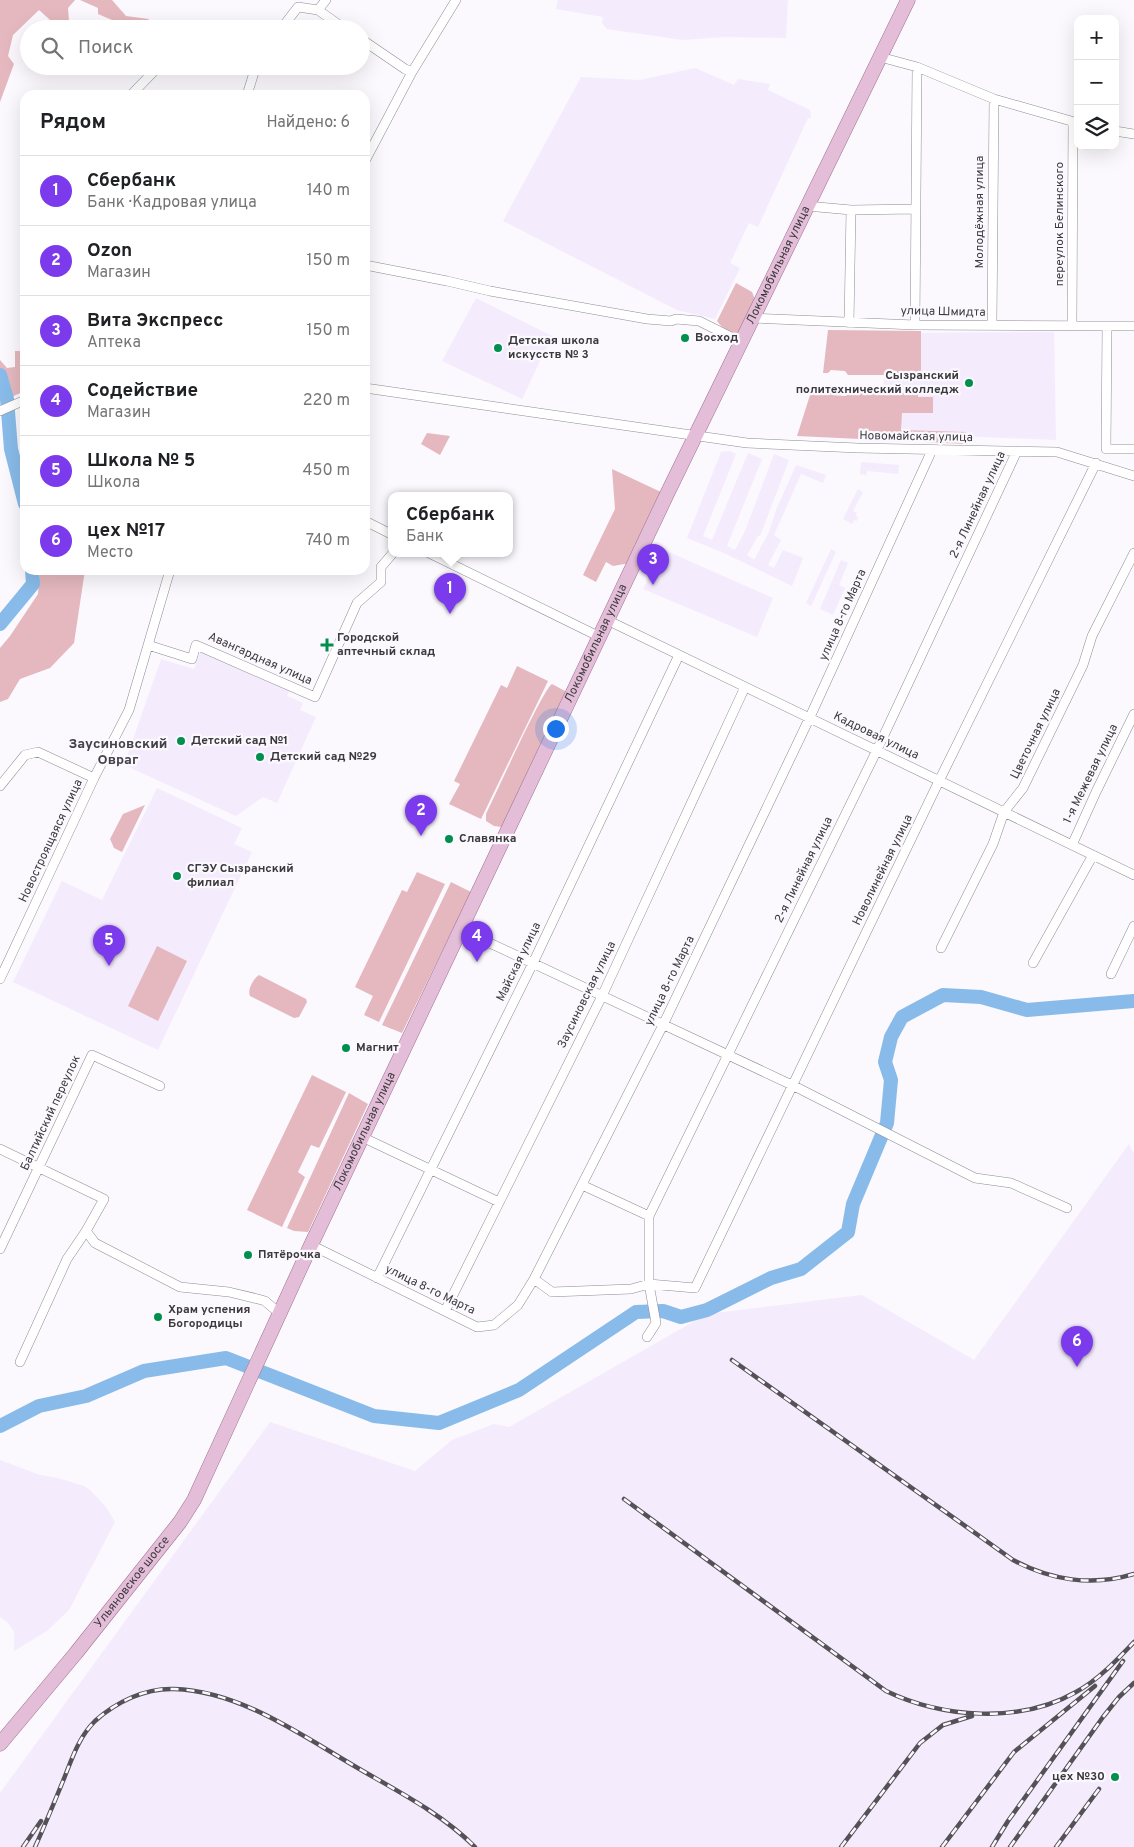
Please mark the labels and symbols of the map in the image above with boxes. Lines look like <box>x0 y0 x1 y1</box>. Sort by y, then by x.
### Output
street label: Молодёжная улица <box>972 156 988 268</box>
street label: переулок Белинского <box>1052 161 1068 286</box>
street label: Локомобильная улица <box>743 203 814 327</box>
street label: улица Шмидта <box>900 303 986 321</box>
place label: Восход <box>695 330 738 346</box>
marker: Восход <box>679 332 691 344</box>
place label: Детская школа искусств № 3 <box>508 333 599 363</box>
marker: Детская школа искусств № 3 <box>492 342 504 354</box>
place label: Сызранский политехнический колледж <box>796 368 959 398</box>
marker: Сызранский политехнический колледж <box>963 377 975 389</box>
street label: Новомайская улица <box>859 428 973 446</box>
street label: 2-я Линейная улица <box>946 449 1010 561</box>
pin: 3 <box>637 544 669 585</box>
street label: улица 8-го Марта <box>816 567 870 663</box>
pin: 1 <box>434 573 466 614</box>
street label: Локомобильная улица <box>561 582 631 706</box>
street label: Авангардная улица <box>205 629 315 689</box>
place label: Городской аптечный склад <box>337 630 435 660</box>
marker: Городской аптечный склад <box>321 639 333 651</box>
street label: Цветочная улица <box>1007 686 1065 782</box>
street label: Кадровая улица <box>831 708 921 764</box>
your location <box>543 716 569 742</box>
street label: 1-я Межевая улица <box>1060 721 1122 827</box>
place label: Детский сад №1 <box>191 733 288 749</box>
marker: Детский сад №1 <box>175 735 187 747</box>
district label: Заусиновский Овраг <box>69 736 167 769</box>
place label: Детский сад №29 <box>270 749 377 765</box>
marker: Детский сад №29 <box>254 751 266 763</box>
street label: Новостроящаяся улица <box>15 777 87 905</box>
pin: 2 <box>405 795 437 836</box>
street label: Новолинейная улица <box>849 812 917 928</box>
street label: 2-я Линейная улица <box>771 814 837 926</box>
place label: Славянка <box>459 831 516 847</box>
marker: Славянка <box>443 833 455 845</box>
place label: СГЭУ Сызранский филиал <box>187 861 294 891</box>
marker: СГЭУ Сызранский филиал <box>171 870 183 882</box>
street label: Майская улица <box>493 920 545 1004</box>
pin: 4 <box>461 921 493 962</box>
pin: 5 <box>93 925 125 966</box>
street label: улица 8-го Марта <box>641 933 699 1029</box>
street label: Заусиновская улица <box>554 939 620 1051</box>
place label: Магнит <box>356 1040 399 1056</box>
marker: Магнит <box>340 1042 352 1054</box>
street label: Балтийский переулок <box>17 1053 85 1173</box>
street label: Локомобильная улица <box>330 1069 400 1194</box>
place label: Пятёрочка <box>258 1247 321 1263</box>
marker: Пятёрочка <box>242 1249 254 1261</box>
street label: улица 8-го Марта <box>382 1261 478 1319</box>
place label: Храм успения Богородицы <box>168 1302 250 1332</box>
marker: Храм успения Богородицы <box>152 1311 164 1323</box>
pin: 6 <box>1061 1326 1093 1367</box>
street label: Ульяновское шоссе <box>91 1533 174 1631</box>
place label: цех №30 <box>1052 1769 1105 1785</box>
marker: цех №30 <box>1109 1771 1121 1783</box>

